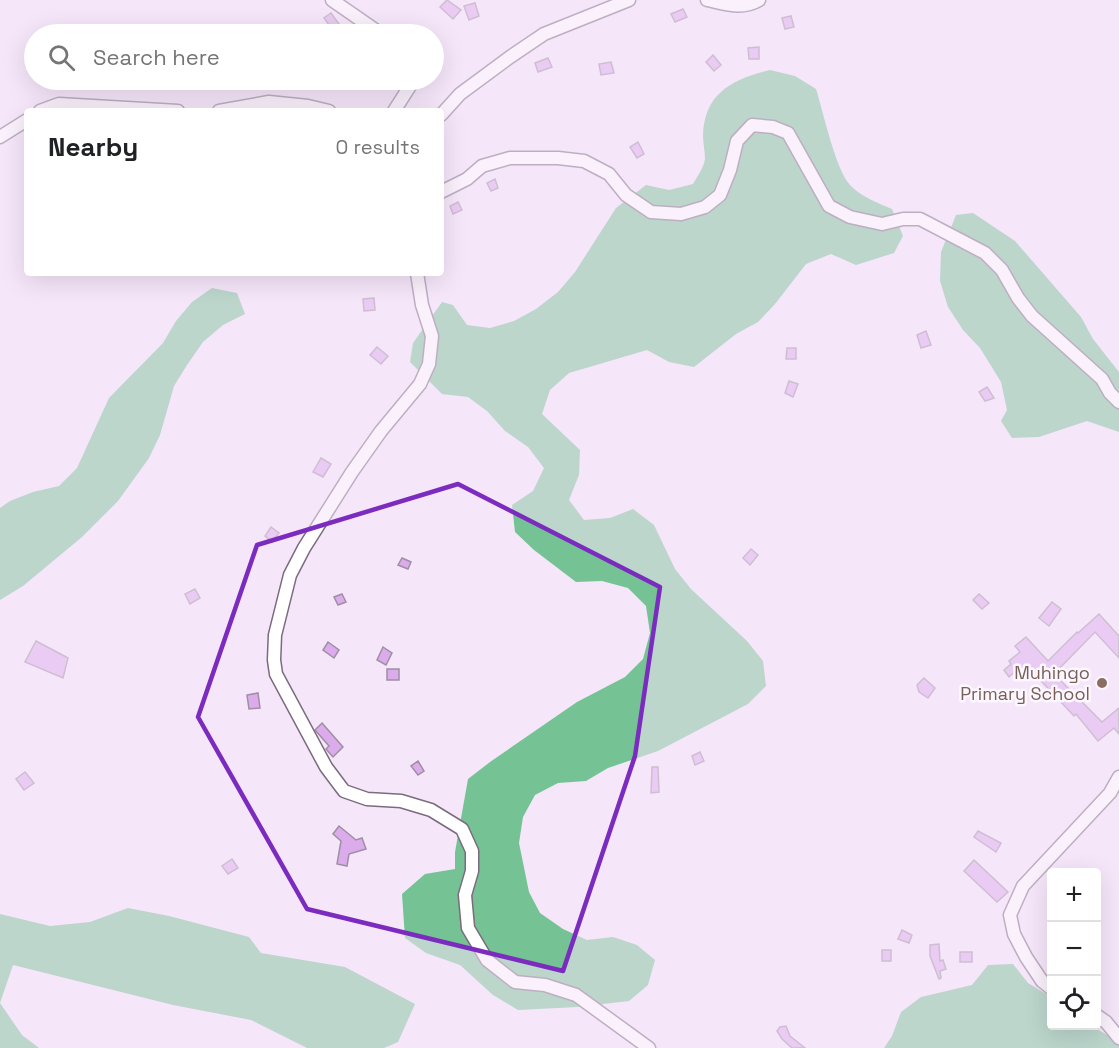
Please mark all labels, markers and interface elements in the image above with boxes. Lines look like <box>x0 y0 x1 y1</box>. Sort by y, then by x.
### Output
search box <box>24 24 444 90</box>
icon: search <box>45 41 78 74</box>
text: Search here <box>93 43 220 71</box>
text: Nearby <box>48 130 138 164</box>
text: 0 results <box>336 134 420 160</box>
place label: Muhingo Primary School <box>960 661 1090 705</box>
marker: Muhingo Primary School <box>1095 676 1109 690</box>
map controls <box>1047 868 1101 1030</box>
button: + <box>1047 868 1101 922</box>
button: − <box>1047 922 1101 976</box>
button: locate <box>1047 976 1101 1030</box>

